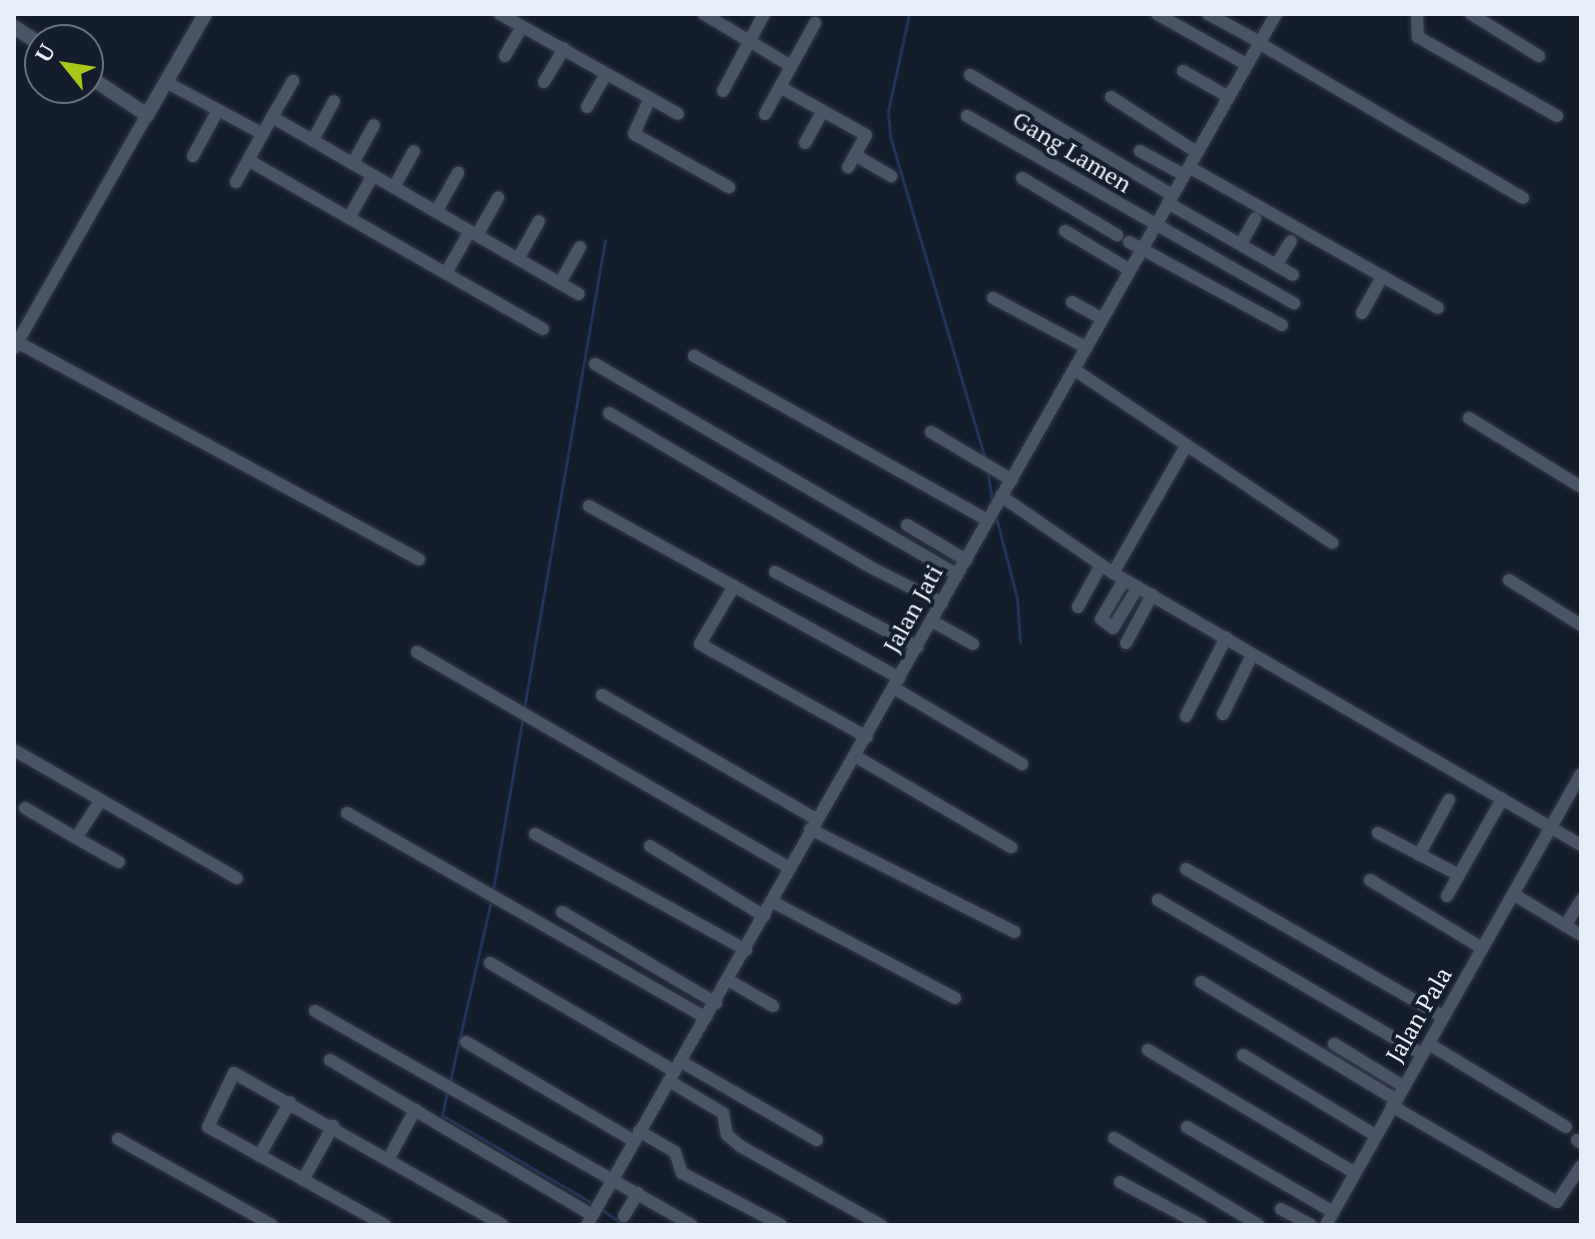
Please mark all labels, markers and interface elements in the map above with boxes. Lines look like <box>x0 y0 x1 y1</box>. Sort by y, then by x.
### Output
north arrow <box>24 24 104 104</box>
text: U <box>28 39 61 67</box>
street label: Gang Lamen <box>1007 105 1137 199</box>
street label: Jalan Jati <box>877 560 949 658</box>
street label: Jalan Pala <box>1380 962 1458 1068</box>

